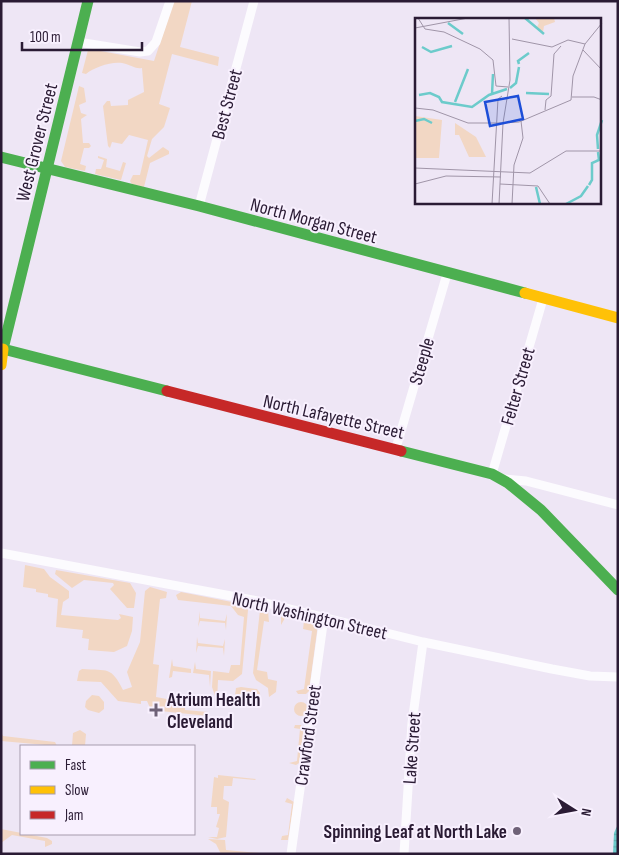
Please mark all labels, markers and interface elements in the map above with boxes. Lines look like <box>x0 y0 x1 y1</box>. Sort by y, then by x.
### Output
inset map <box>415 18 602 204</box>
scale bar <box>22 20 142 52</box>
text: 100 m <box>30 28 61 47</box>
street label: Best Street <box>207 67 248 142</box>
street label: West Grover Street <box>12 81 63 204</box>
street label: North Morgan Street <box>248 193 380 249</box>
street label: Steeple <box>405 335 440 388</box>
street label: Felter Street <box>496 345 541 428</box>
street label: North Lafayette Street <box>261 390 407 445</box>
street label: North Washington Street <box>230 587 390 646</box>
street label: Crawford Street <box>290 683 327 787</box>
place label: Atrium Health Cleveland <box>166 689 260 734</box>
marker: Atrium Health Cleveland <box>149 703 163 717</box>
street label: Lake Street <box>399 711 426 785</box>
legend <box>20 745 195 835</box>
text: Fast <box>65 756 87 775</box>
text: Slow <box>65 781 89 800</box>
north arrow <box>549 785 599 835</box>
text: Jam <box>64 806 83 825</box>
text: N <box>577 807 595 818</box>
place label: Spinning Leaf at North Lake <box>324 821 507 844</box>
marker: Spinning Leaf at North Lake <box>511 825 523 837</box>

